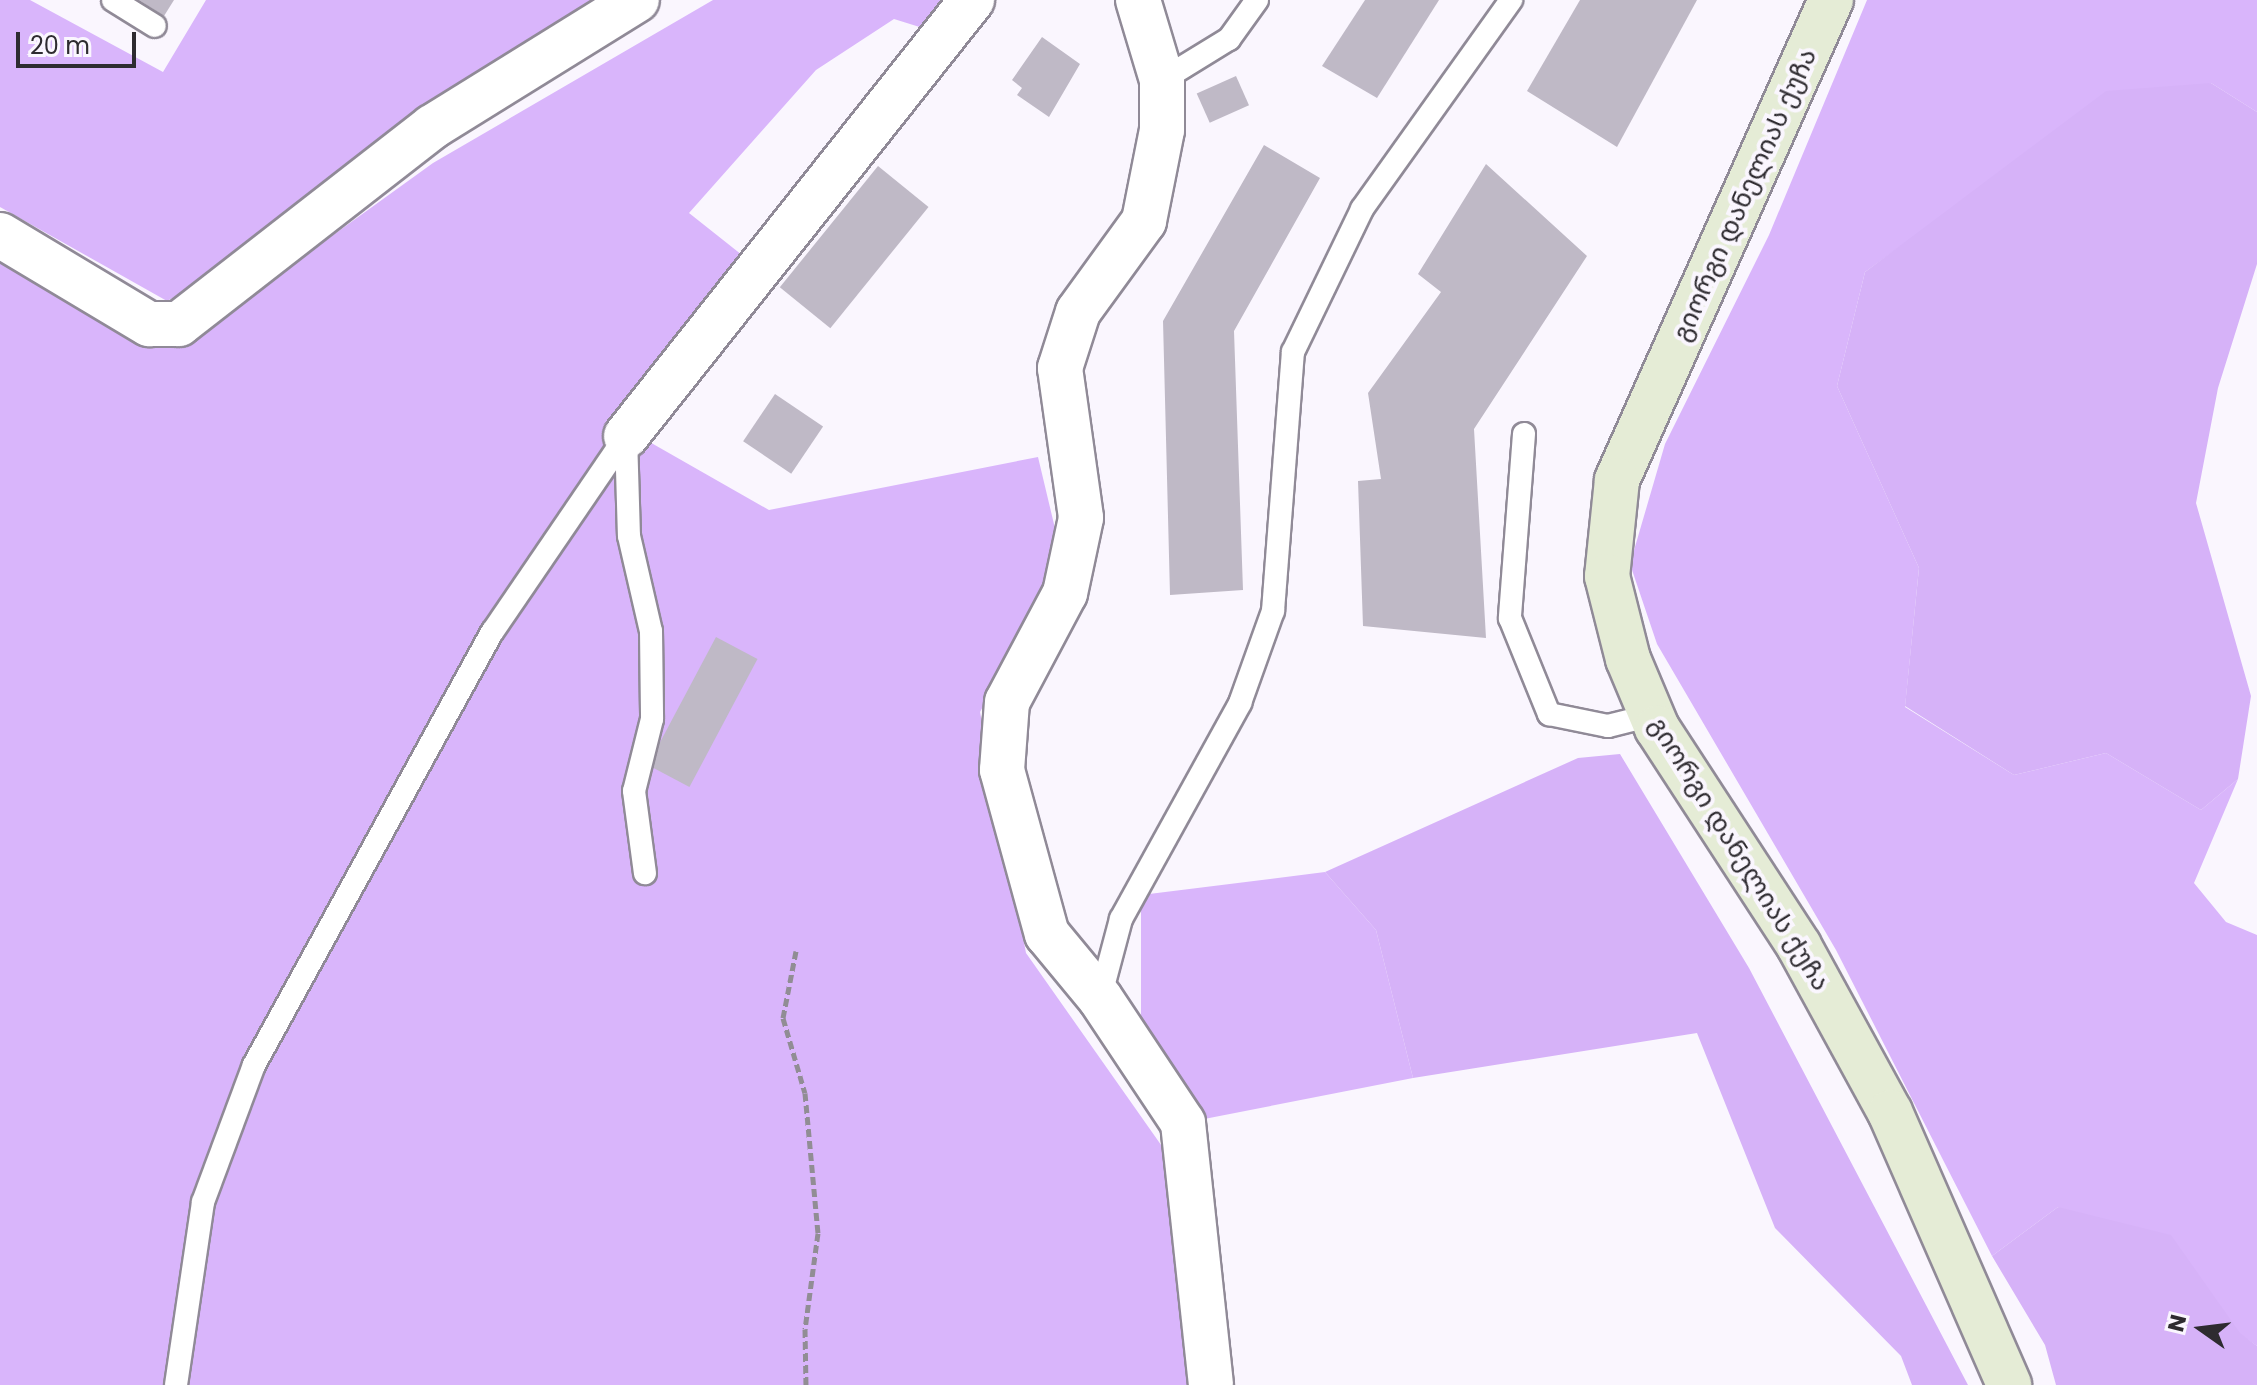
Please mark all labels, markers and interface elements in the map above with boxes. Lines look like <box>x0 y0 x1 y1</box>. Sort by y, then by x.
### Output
scale bar <box>20 16 140 66</box>
text: 20 m <box>30 29 90 62</box>
street label: გიორგი დანელიას ქუჩა <box>1666 44 1824 346</box>
street label: გიორგი დანელიას ქუჩა <box>1642 711 1836 997</box>
north arrow <box>2161 1289 2241 1369</box>
text: N <box>2160 1311 2194 1335</box>

